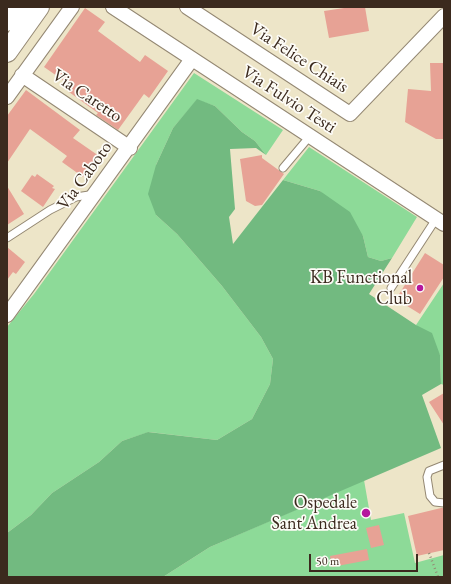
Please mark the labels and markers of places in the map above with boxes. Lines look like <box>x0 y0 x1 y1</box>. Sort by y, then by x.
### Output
place label: KB Functional Club <box>310 267 412 310</box>
marker: KB Functional Club <box>415 283 425 293</box>
place label: Ospedale Sant'Andrea <box>271 492 357 534</box>
marker: Ospedale Sant'Andrea <box>360 507 372 519</box>

